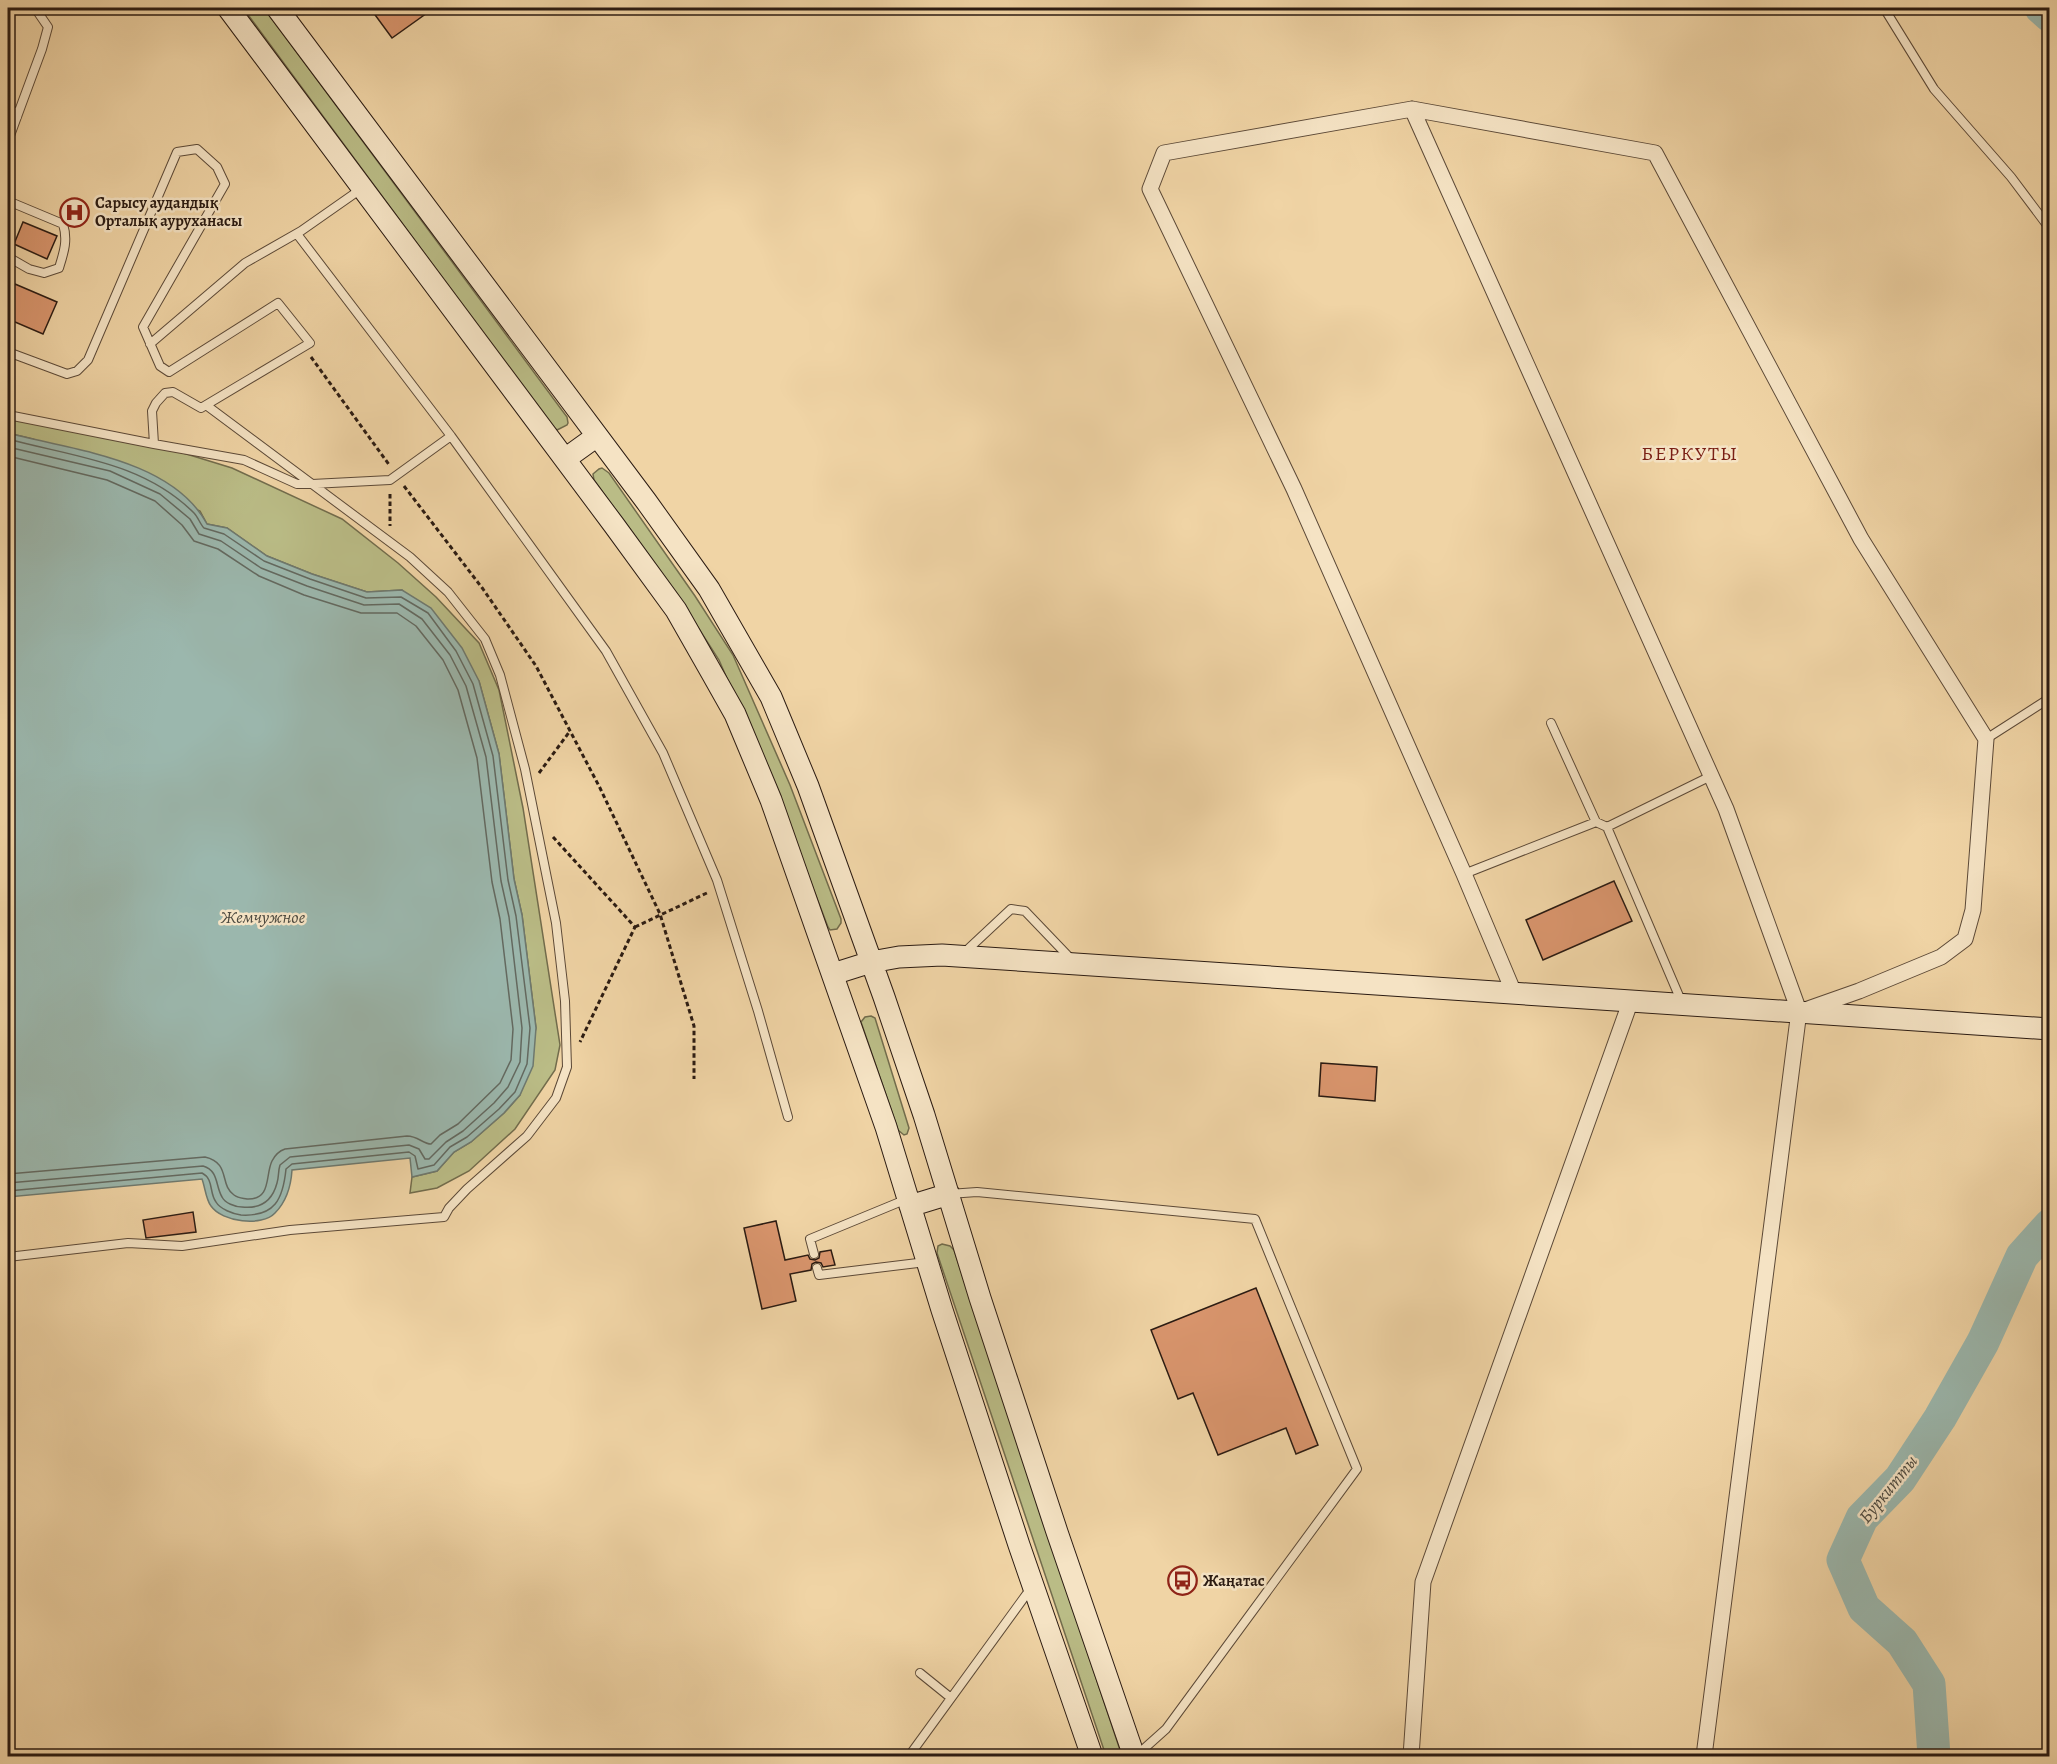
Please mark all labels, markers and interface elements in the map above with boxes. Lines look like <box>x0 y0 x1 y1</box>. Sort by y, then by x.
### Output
place label: Сарысу аудандық Орталық ауруханасы <box>95 192 242 232</box>
hospital icon: Сарысу аудандық Орталық ауруханасы <box>58 196 90 228</box>
district label: БЕРКУТЫ <box>1641 440 1739 467</box>
water label: Жемчужное <box>220 905 306 929</box>
water label: Буркитты <box>1853 1450 1923 1528</box>
bus stop icon: Жаңатас <box>1166 1565 1198 1597</box>
place label: Жаңатас <box>1203 1570 1265 1592</box>

